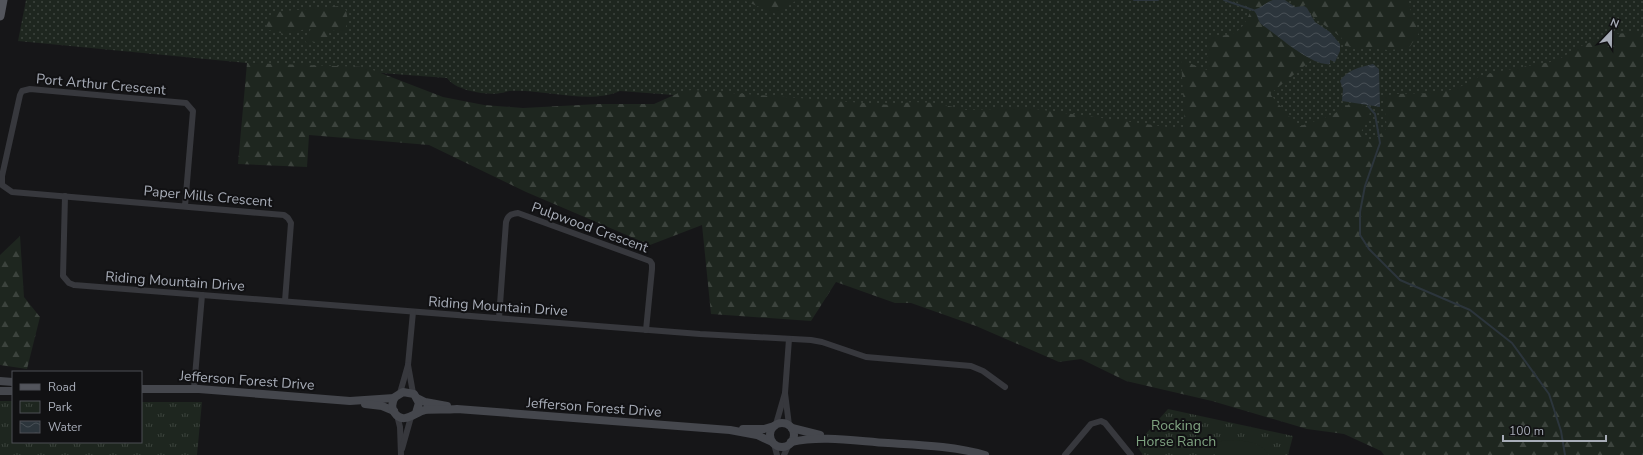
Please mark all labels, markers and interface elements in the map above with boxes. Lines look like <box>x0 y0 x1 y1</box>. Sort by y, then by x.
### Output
north arrow <box>1591 12 1631 52</box>
text: N <box>1608 15 1621 32</box>
street label: Port Arthur Crescent <box>35 69 167 100</box>
street label: Paper Mills Crescent <box>143 181 273 212</box>
street label: Pulpwood Crescent <box>529 198 651 257</box>
street label: Riding Mountain Drive <box>105 267 245 296</box>
street label: Riding Mountain Drive <box>428 292 568 321</box>
street label: Jefferson Forest Drive <box>178 366 315 395</box>
legend <box>12 371 142 443</box>
text: Road <box>48 379 76 395</box>
street label: Jefferson Forest Drive <box>525 393 662 422</box>
text: Park <box>48 399 73 415</box>
park label: Rocking Horse Ranch <box>1136 416 1216 451</box>
scale bar <box>1503 417 1606 443</box>
text: Water <box>48 419 82 435</box>
text: 100 m <box>1509 423 1544 439</box>

